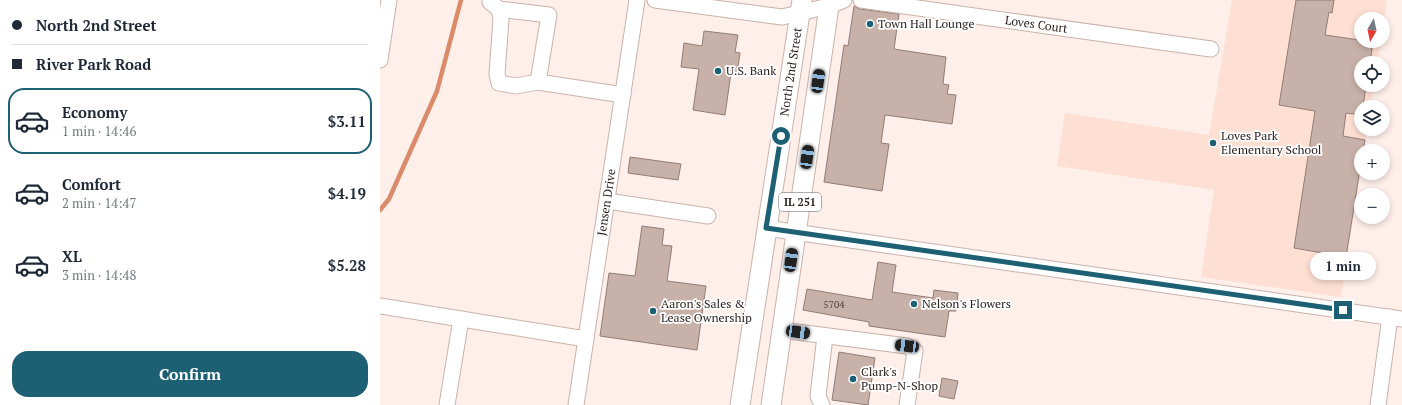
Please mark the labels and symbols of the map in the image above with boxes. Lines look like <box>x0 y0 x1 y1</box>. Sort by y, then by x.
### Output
street label: Loves Court <box>1004 12 1069 36</box>
north arrow <box>1354 12 1390 48</box>
place label: Town Hall Lounge <box>878 16 974 31</box>
marker: Town Hall Lounge <box>865 19 875 29</box>
street label: North 2nd Street <box>776 26 805 117</box>
place label: U.S. Bank <box>726 63 777 78</box>
marker: U.S. Bank <box>713 66 723 76</box>
car <box>810 68 826 94</box>
route start <box>772 127 790 145</box>
place label: Loves Park Elementary School <box>1221 128 1322 157</box>
marker: Loves Park Elementary School <box>1208 138 1218 148</box>
car <box>799 144 815 170</box>
street label: Jensen Drive <box>594 168 618 237</box>
road number: IL 251 <box>779 193 821 211</box>
car <box>783 247 799 273</box>
callout: 1 min <box>1310 252 1376 280</box>
place label: Aaron's Sales & Lease Ownership <box>661 296 752 325</box>
place label: Nelson's Flowers <box>922 296 1011 311</box>
house number: 5704 <box>823 298 845 311</box>
marker: Nelson's Flowers <box>909 299 919 309</box>
route end <box>1334 301 1352 319</box>
marker: Aaron's Sales & Lease Ownership <box>648 306 658 316</box>
car <box>785 324 811 340</box>
car <box>894 339 920 353</box>
place label: Clark's Pump-N-Shop <box>861 364 938 393</box>
marker: Clark's Pump-N-Shop <box>848 374 858 384</box>

